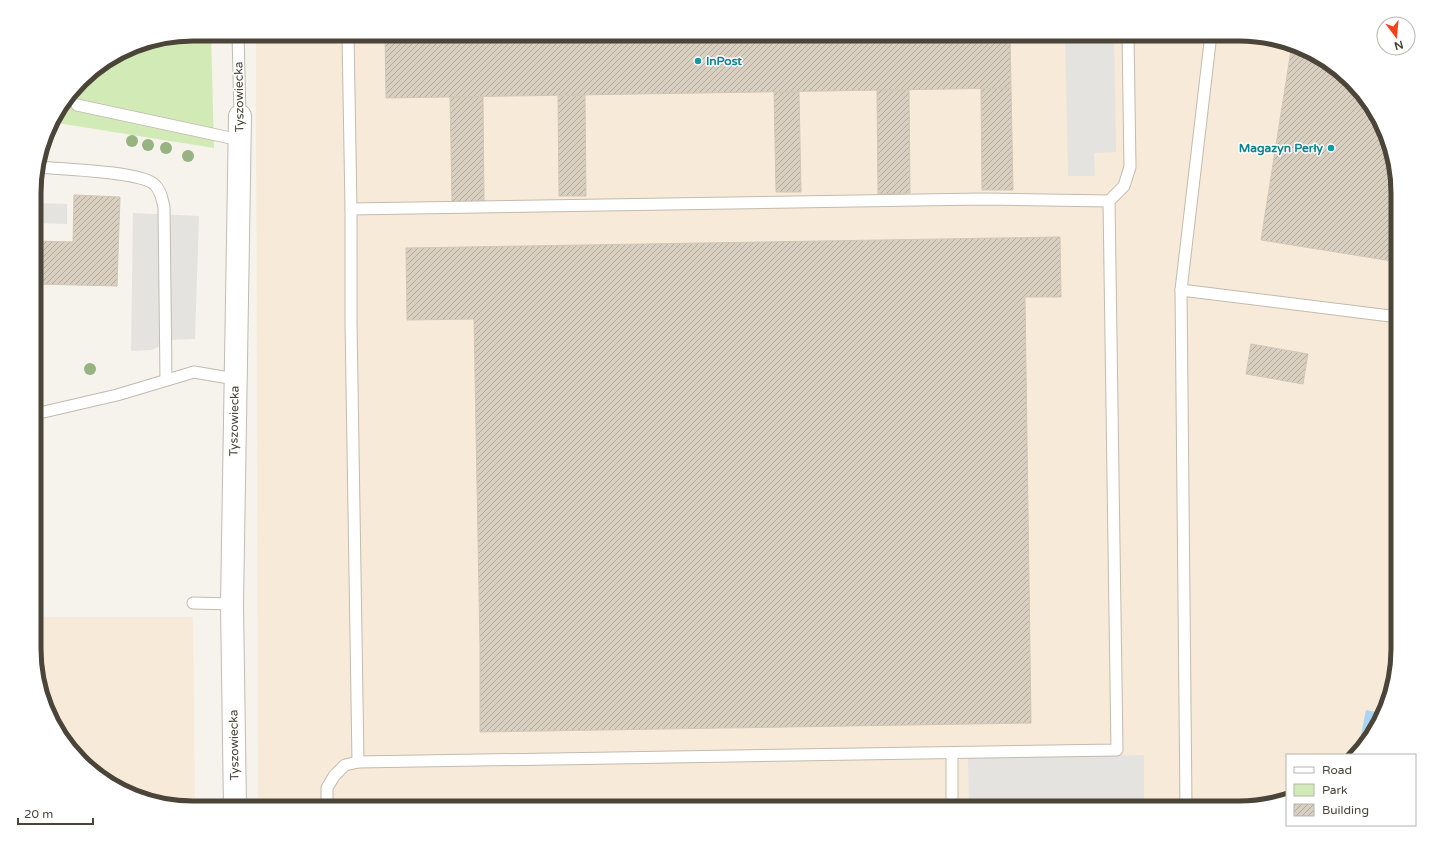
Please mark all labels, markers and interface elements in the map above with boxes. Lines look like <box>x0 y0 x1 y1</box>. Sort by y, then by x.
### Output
north arrow <box>1376 16 1416 56</box>
text: N <box>1393 38 1405 53</box>
place label: InPost <box>706 54 742 68</box>
marker: InPost <box>693 56 703 66</box>
street label: Tyszowiecka <box>231 62 247 132</box>
place label: Magazyn Perły <box>1239 141 1324 156</box>
marker: Magazyn Perły <box>1326 143 1336 153</box>
street label: Tyszowiecka <box>226 386 242 456</box>
street label: Tyszowiecka <box>226 710 242 780</box>
legend <box>1286 754 1416 826</box>
text: Road <box>1322 763 1352 777</box>
text: Park <box>1322 783 1348 797</box>
scale bar <box>18 800 93 826</box>
text: Building <box>1322 803 1369 817</box>
text: 20 m <box>24 807 53 821</box>

